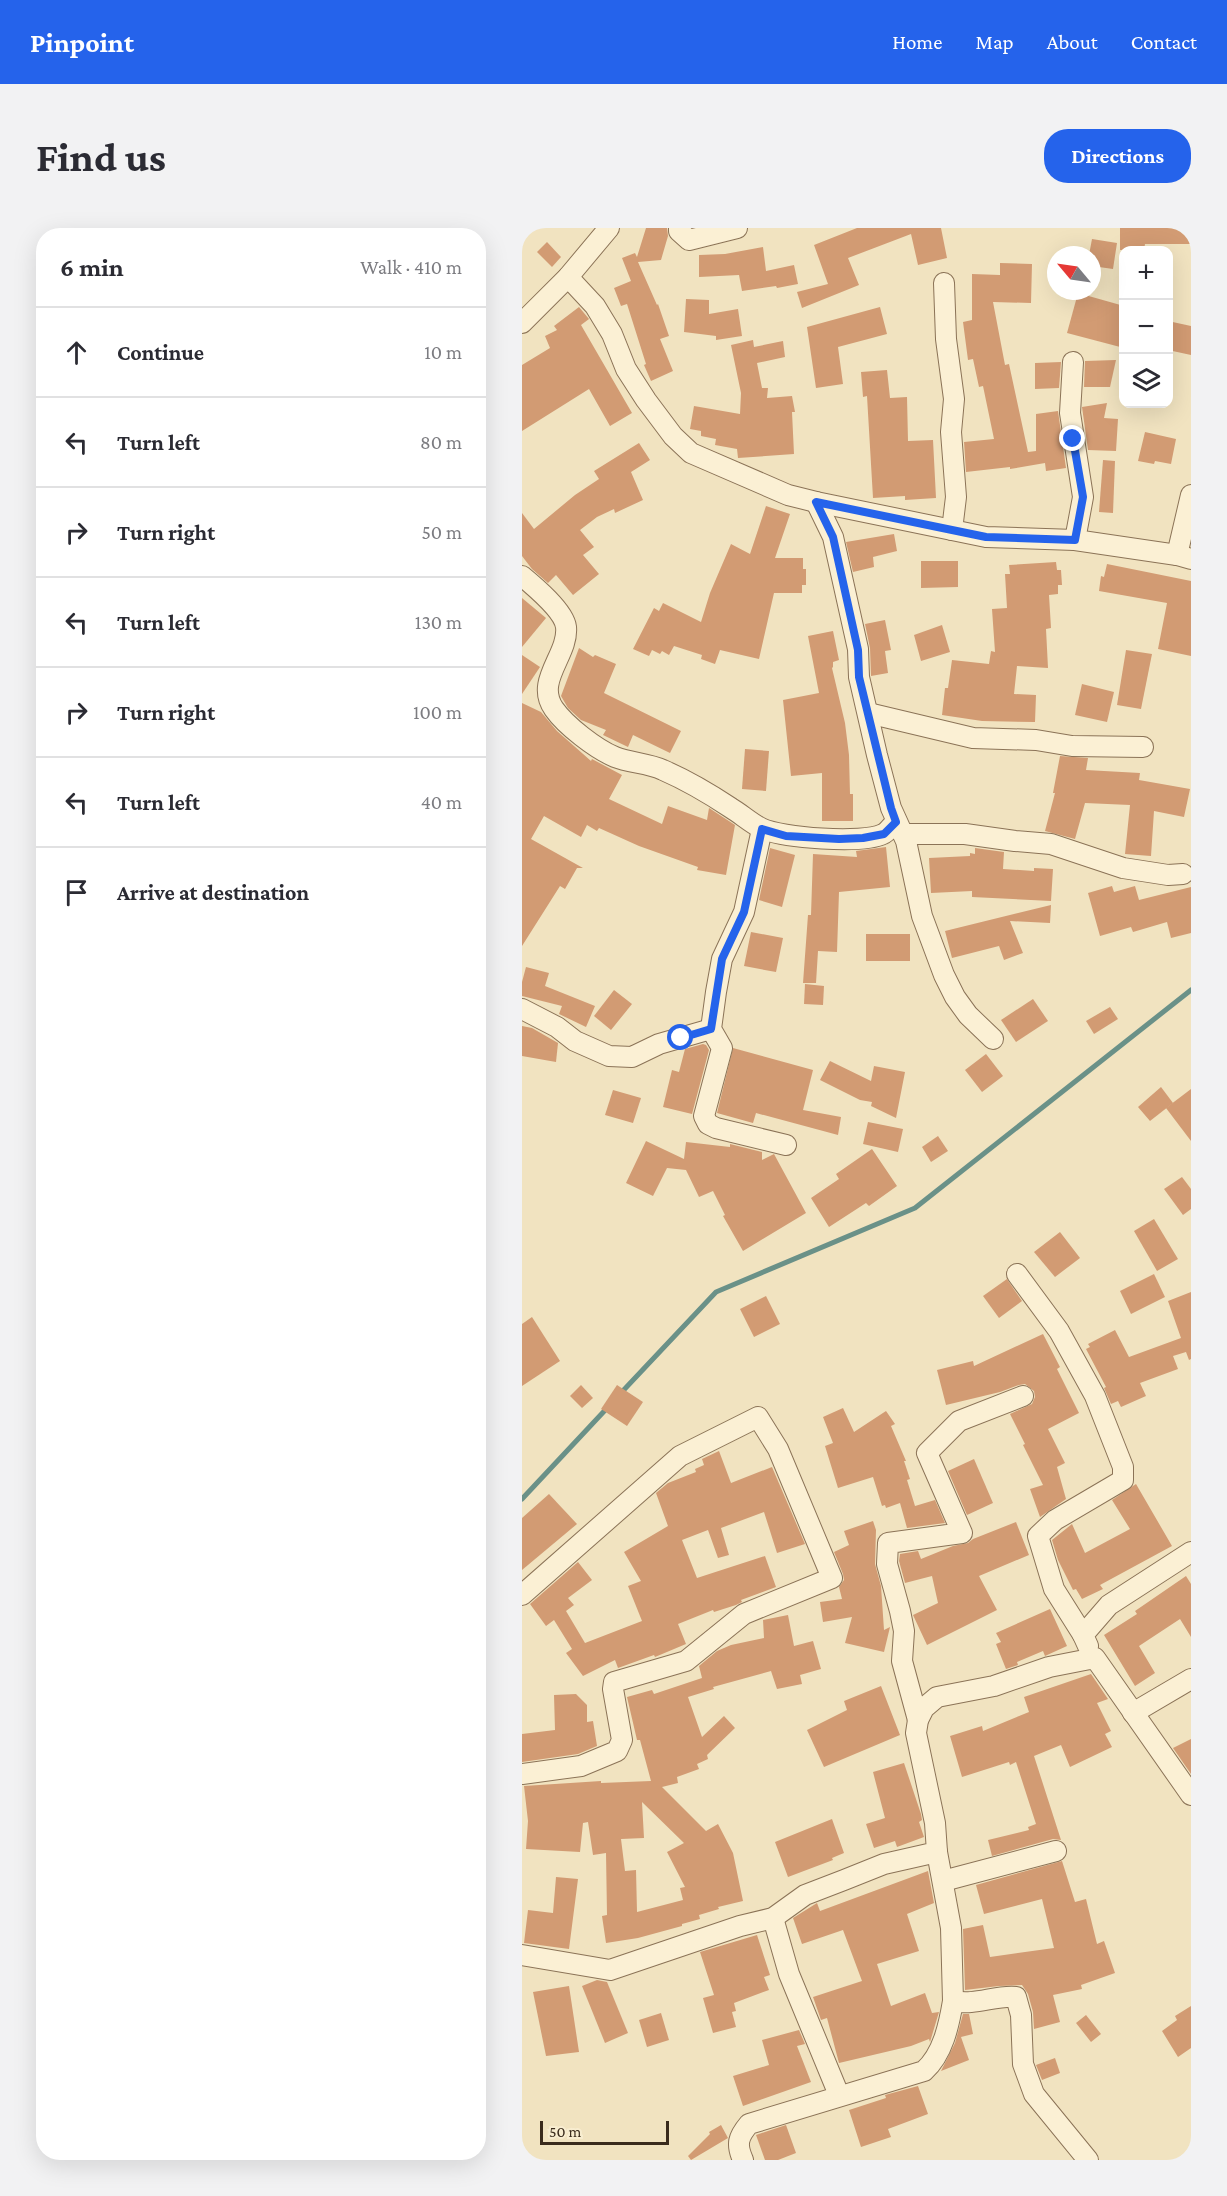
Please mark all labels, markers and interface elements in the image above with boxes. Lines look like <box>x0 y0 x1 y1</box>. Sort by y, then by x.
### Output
text: Pinpoint <box>30 27 134 58</box>
text: Home <box>892 30 942 54</box>
text: Map <box>975 30 1014 54</box>
text: About <box>1047 30 1098 54</box>
text: Contact <box>1131 30 1197 54</box>
button: Directions <box>1044 129 1191 183</box>
text: Find us <box>36 133 166 180</box>
north arrow <box>1047 246 1101 300</box>
map controls <box>1119 246 1173 408</box>
button: + <box>1119 246 1173 300</box>
text: 6 min <box>60 253 124 282</box>
text: Walk · 410 m <box>360 256 462 278</box>
button: − <box>1119 300 1173 354</box>
icon: ahead <box>60 336 93 369</box>
text: Continue <box>117 340 204 365</box>
text: 10 m <box>424 341 462 363</box>
button: layers <box>1119 354 1173 408</box>
route end <box>1059 425 1085 451</box>
icon: left <box>60 426 93 459</box>
text: Turn left <box>117 430 200 455</box>
text: 80 m <box>420 431 462 453</box>
icon: right <box>60 516 93 549</box>
text: Turn right <box>117 520 215 545</box>
text: 50 m <box>421 521 462 543</box>
icon: left <box>60 606 93 639</box>
text: Turn left <box>117 610 200 635</box>
text: 130 m <box>415 611 462 633</box>
icon: right <box>60 696 93 729</box>
text: Turn right <box>117 700 215 725</box>
text: 100 m <box>413 701 462 723</box>
icon: left <box>60 786 93 819</box>
text: Turn left <box>117 790 200 815</box>
text: 40 m <box>421 791 462 813</box>
icon: arrive <box>60 876 93 909</box>
text: Arrive at destination <box>117 880 309 905</box>
route start <box>667 1024 693 1050</box>
scale bar <box>540 2118 669 2146</box>
text: 50 m <box>549 2123 581 2140</box>

